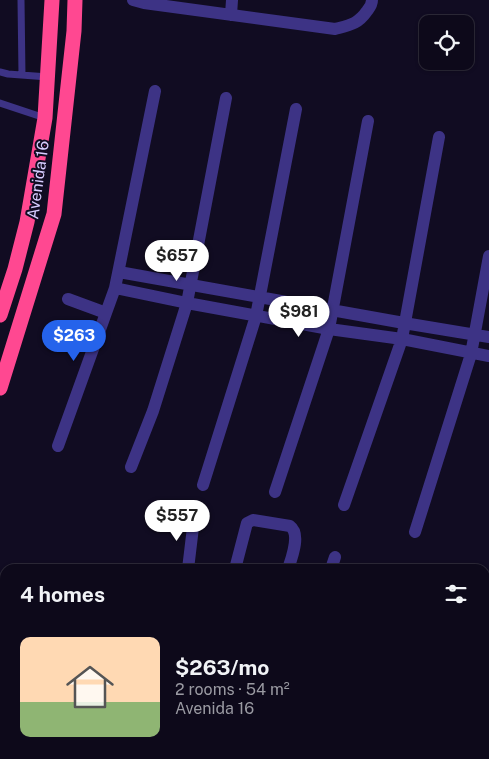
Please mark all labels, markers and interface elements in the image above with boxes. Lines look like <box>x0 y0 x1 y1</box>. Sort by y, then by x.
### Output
map controls <box>419 15 474 70</box>
button: locate <box>419 15 474 70</box>
street label: Avenida 16 <box>23 139 53 221</box>
pin: $657 <box>147 240 207 282</box>
text: $657 <box>156 246 198 265</box>
pin: $981 <box>269 296 329 338</box>
text: $981 <box>280 302 318 321</box>
pin: $263 <box>44 320 104 362</box>
text: $263 <box>53 326 95 345</box>
pin: $557 <box>147 500 207 542</box>
text: $557 <box>156 506 198 525</box>
icon: filters <box>442 580 470 608</box>
text: 4 homes <box>20 582 105 607</box>
text: $263/mo <box>175 655 269 680</box>
icon: home <box>60 657 120 717</box>
text: 2 rooms · 54 m² <box>175 680 290 699</box>
text: Avenida 16 <box>175 699 254 718</box>

